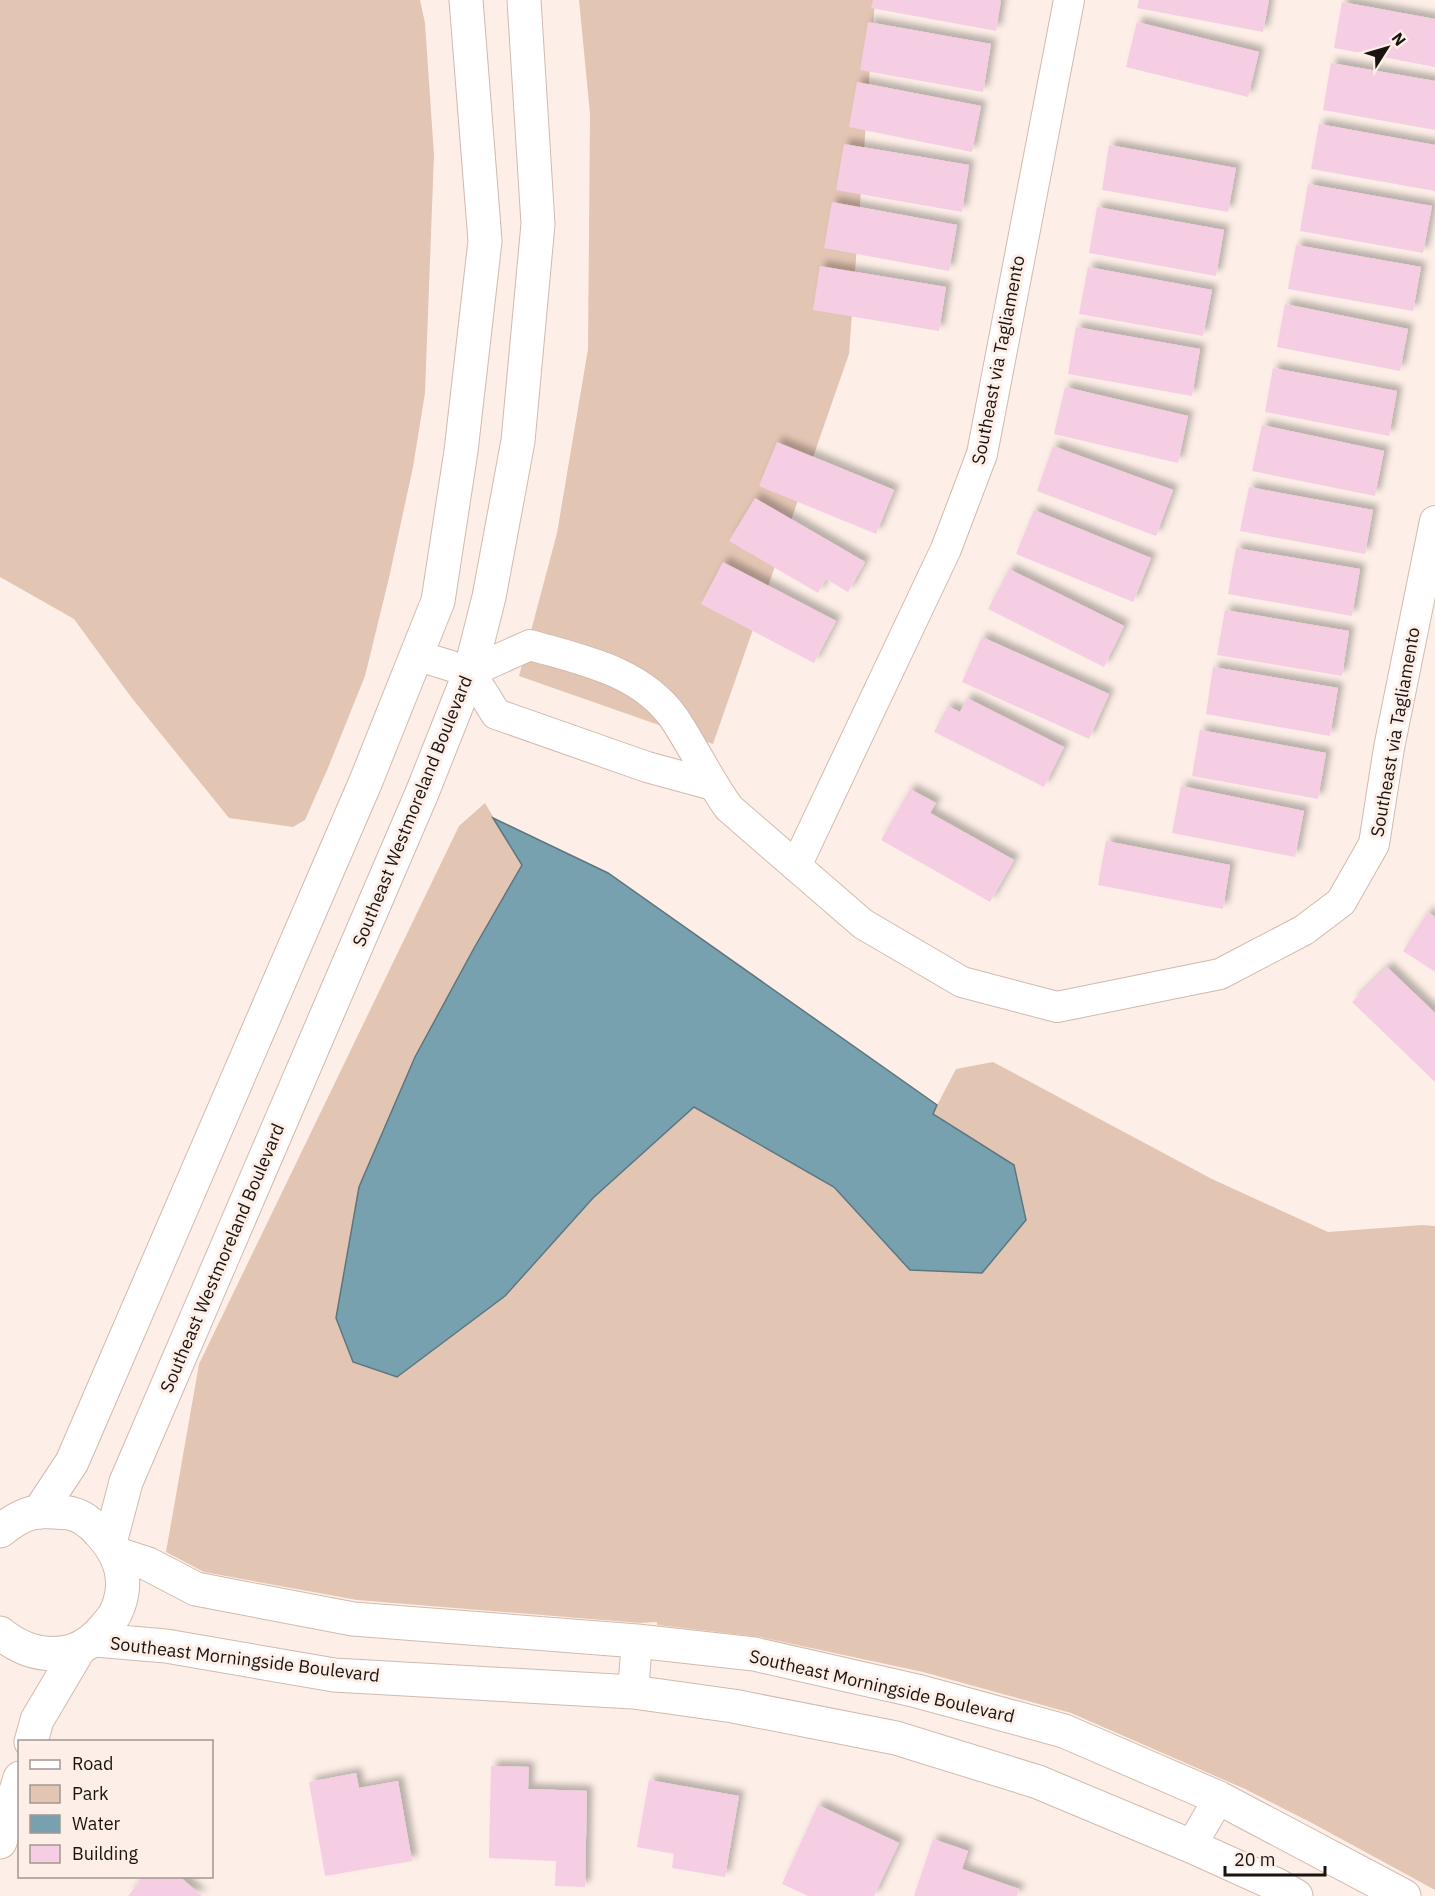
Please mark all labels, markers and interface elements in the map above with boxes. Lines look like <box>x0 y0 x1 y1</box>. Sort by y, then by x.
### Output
north arrow <box>1357 18 1417 78</box>
text: N <box>1388 28 1410 50</box>
street label: Southeast via Tagliamento <box>966 253 1030 467</box>
street label: Southeast via Tagliamento <box>1365 625 1425 839</box>
street label: Southeast Westmoreland Boulevard <box>347 672 477 950</box>
street label: Southeast Westmoreland Boulevard <box>155 1120 289 1396</box>
street label: Southeast Morningside Boulevard <box>109 1631 381 1687</box>
street label: Southeast Morningside Boulevard <box>747 1644 1017 1728</box>
legend <box>18 1740 213 1878</box>
text: Road <box>72 1752 113 1775</box>
text: Park <box>72 1782 109 1805</box>
text: Water <box>72 1812 121 1835</box>
scale bar <box>1225 1839 1326 1877</box>
text: Building <box>72 1842 139 1865</box>
text: 20 m <box>1234 1848 1276 1871</box>

